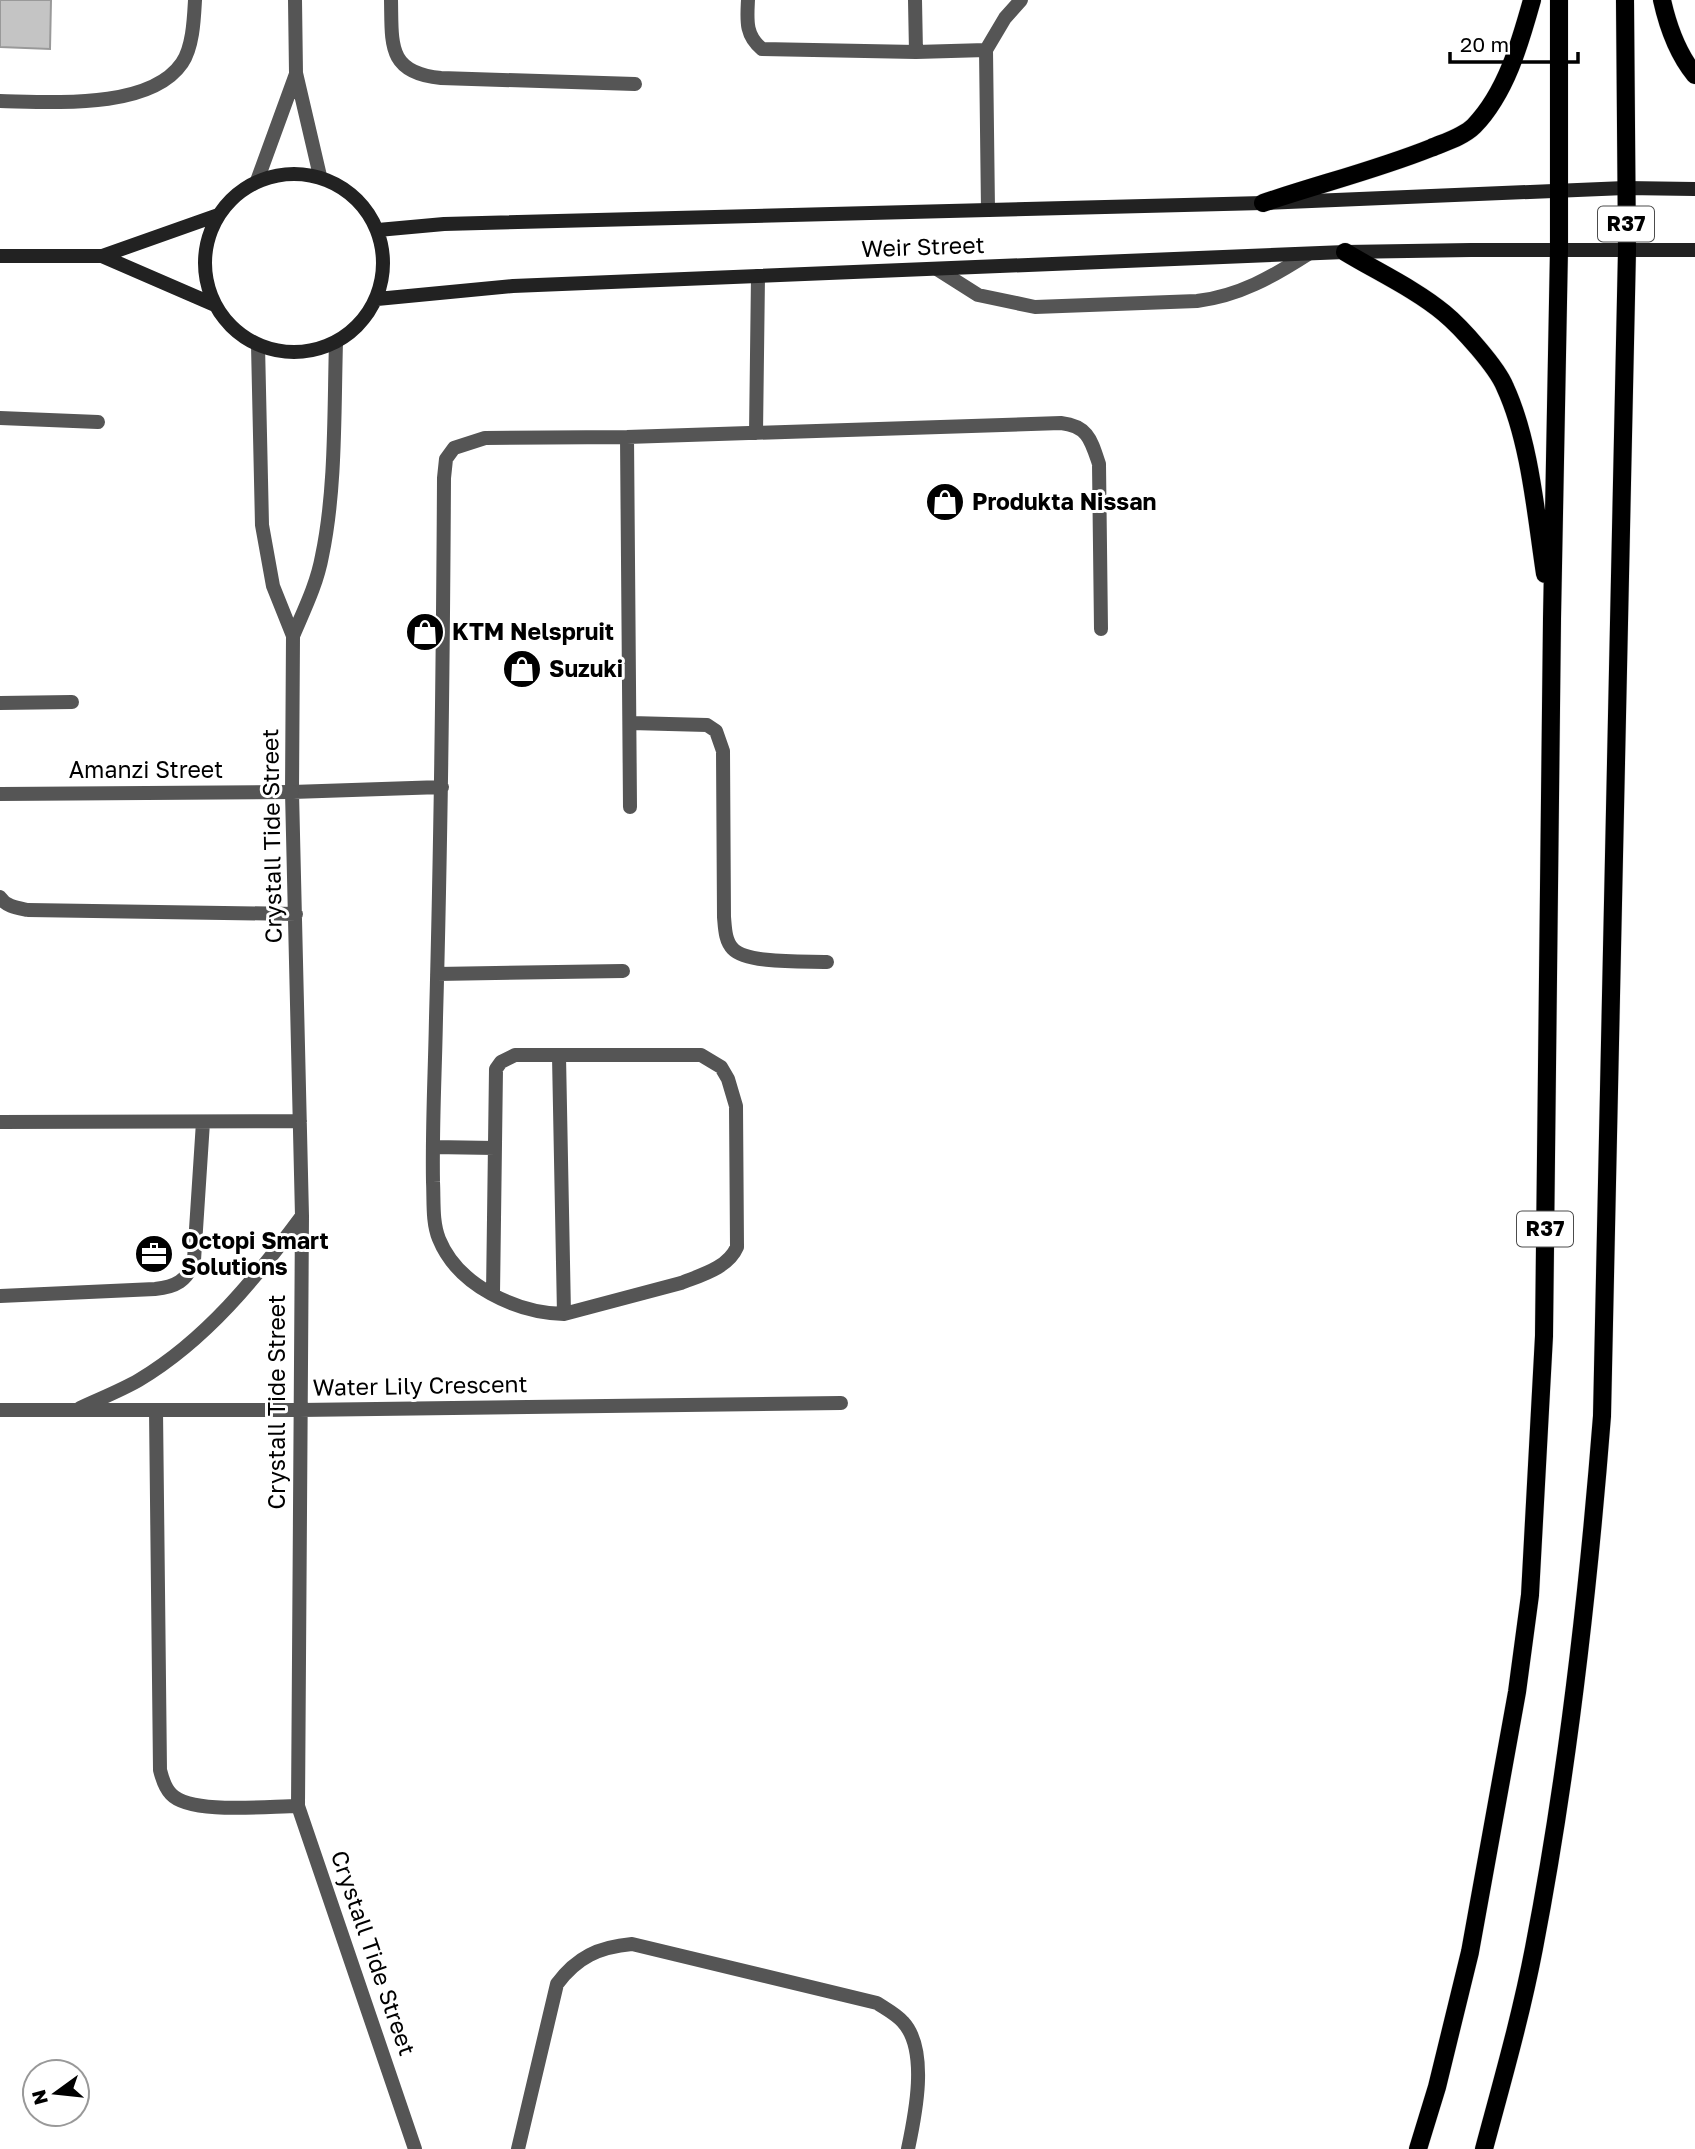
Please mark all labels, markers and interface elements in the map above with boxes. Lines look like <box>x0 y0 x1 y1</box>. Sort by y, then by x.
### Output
scale bar <box>1450 21 1578 65</box>
text: 20 m <box>1460 31 1509 57</box>
road number: R37 <box>1598 206 1654 242</box>
street label: Weir Street <box>861 230 985 262</box>
shop icon: Produkta Nissan <box>924 481 966 523</box>
place label: Produkta Nissan <box>972 487 1156 515</box>
shop icon: KTM Nelspruit <box>404 611 446 653</box>
place label: KTM Nelspruit <box>452 617 614 645</box>
shop icon: Suzuki <box>501 648 543 690</box>
place label: Suzuki <box>549 654 623 682</box>
street label: Crystall Tide Street <box>255 728 287 944</box>
street label: Amanzi Street <box>69 755 223 783</box>
road number: R37 <box>1517 1212 1573 1246</box>
place label: Octopi Smart Solutions <box>181 1226 329 1280</box>
office icon: Octopi Smart Solutions <box>133 1233 175 1275</box>
street label: Crystall Tide Street <box>262 1295 290 1509</box>
street label: Water Lily Crescent <box>312 1369 528 1401</box>
street label: Crystall Tide Street <box>326 1847 422 2059</box>
north arrow <box>21 2058 91 2128</box>
text: N <box>26 2088 52 2107</box>

